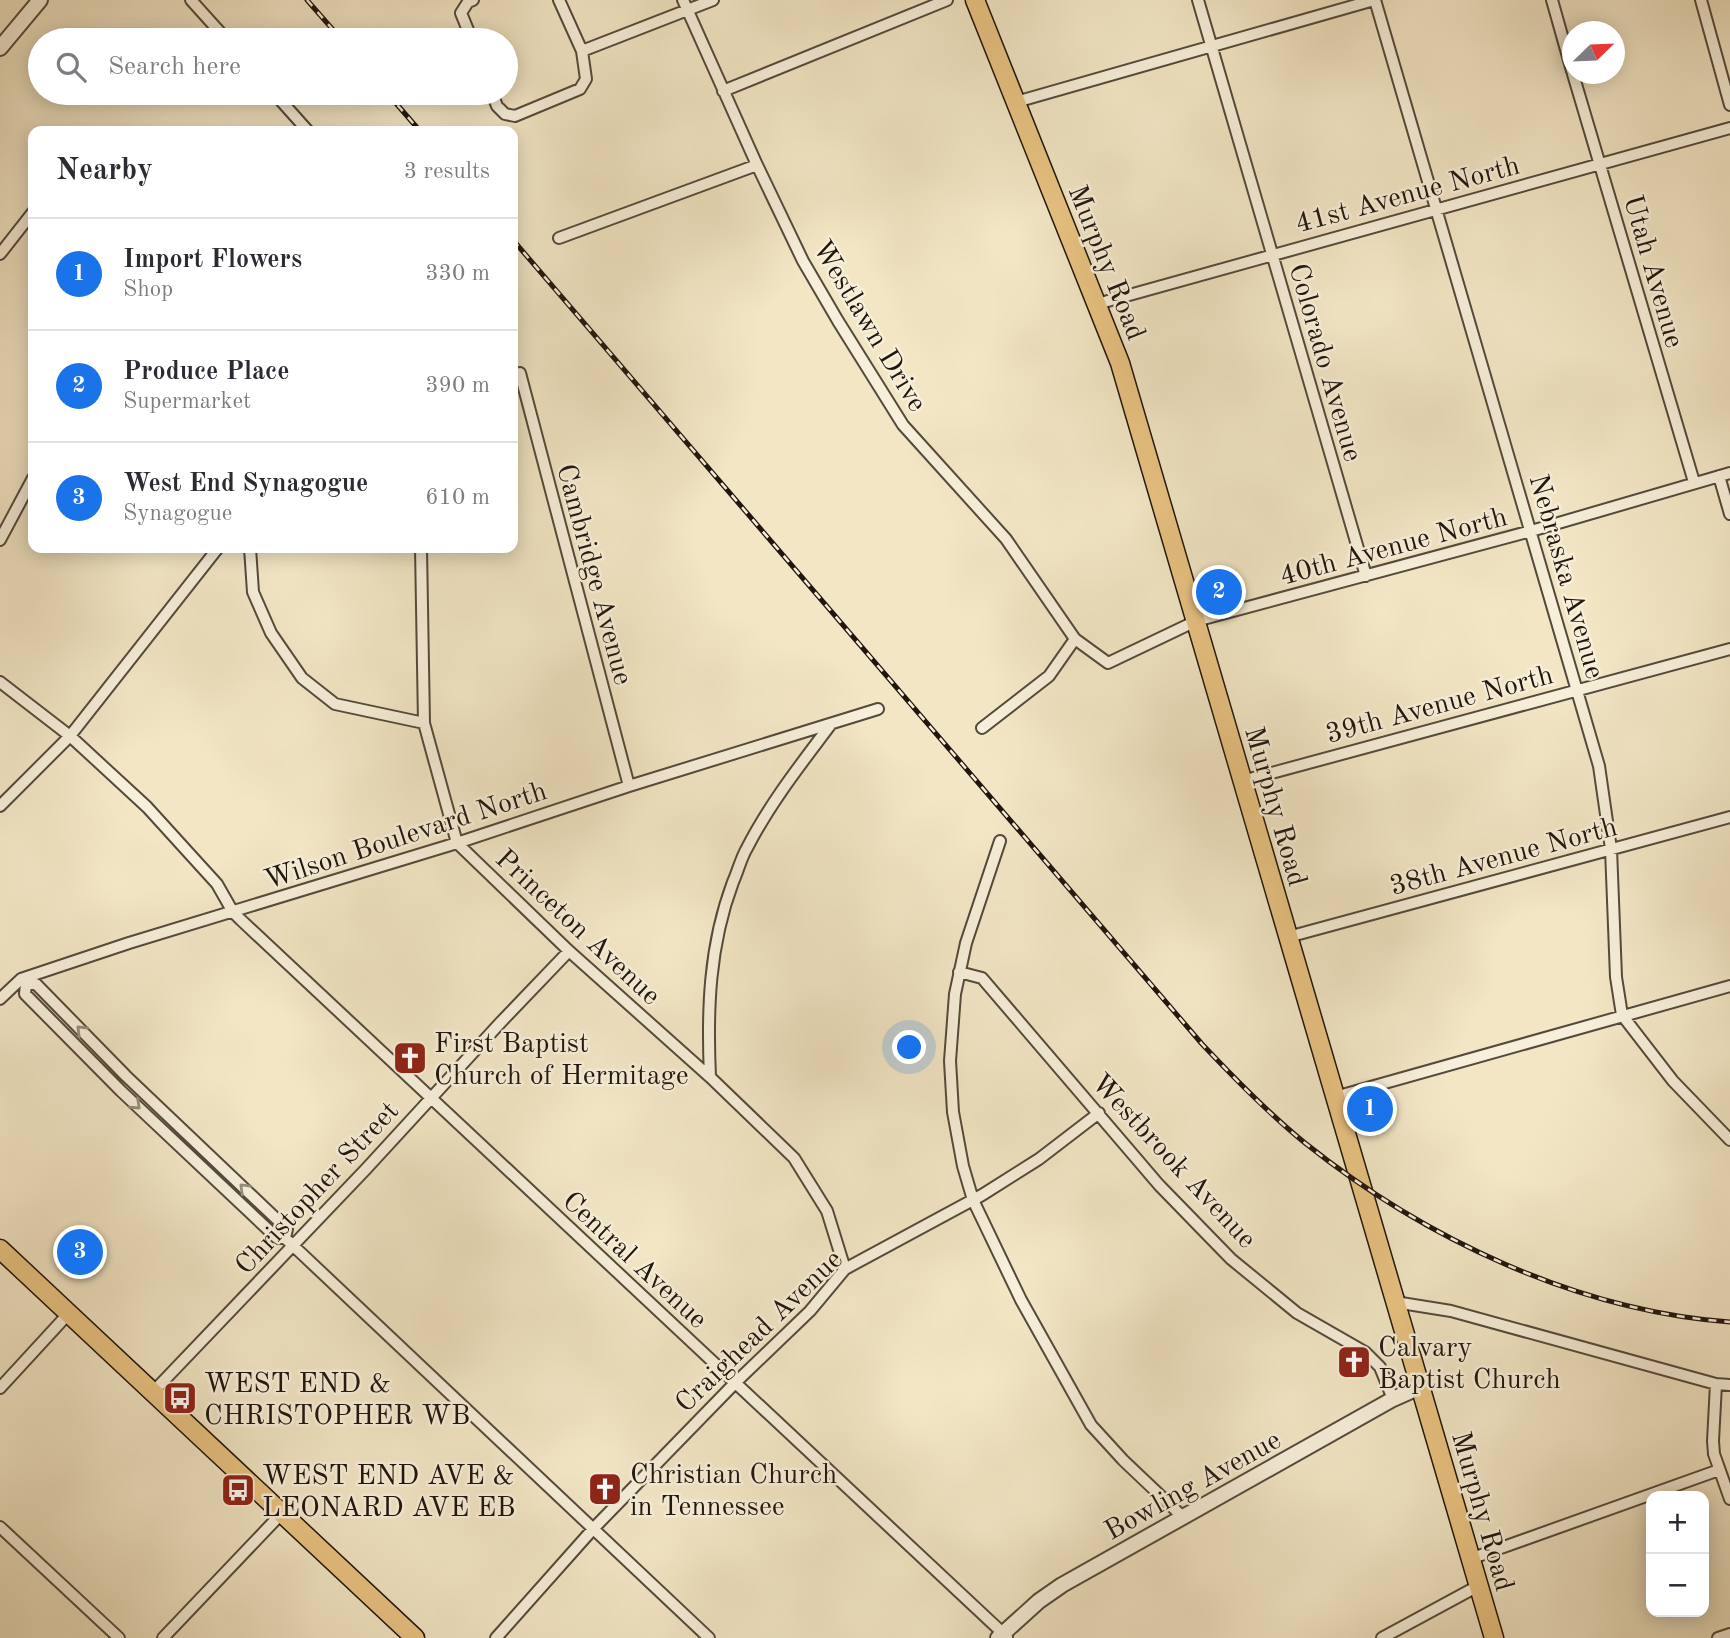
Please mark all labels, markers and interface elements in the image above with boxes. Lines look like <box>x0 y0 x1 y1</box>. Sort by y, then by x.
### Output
north arrow <box>1562 21 1625 84</box>
search box <box>28 28 518 105</box>
icon: search <box>52 48 90 86</box>
text: Search here <box>108 54 241 80</box>
street label: 41st Avenue North <box>1293 152 1523 239</box>
text: Nearby <box>56 156 153 186</box>
text: 3 results <box>404 160 490 183</box>
street label: Murphy Road <box>1061 182 1149 345</box>
street label: Utah Avenue <box>1617 192 1687 351</box>
street label: Westlawn Drive <box>806 236 931 417</box>
text: Import Flowers <box>123 247 302 273</box>
street label: Colorado Avenue <box>1282 261 1366 465</box>
text: 1 <box>72 262 86 285</box>
text: 330 m <box>425 262 490 285</box>
text: Shop <box>123 278 173 301</box>
text: Produce Place <box>123 359 290 385</box>
text: 2 <box>72 374 86 397</box>
text: 390 m <box>425 374 490 397</box>
text: Supermarket <box>123 390 251 413</box>
street label: Cambridge Avenue <box>550 461 636 688</box>
text: West End Synagogue <box>123 471 368 497</box>
street label: Nebraska Avenue <box>1523 471 1608 682</box>
text: 3 <box>72 486 86 509</box>
text: 610 m <box>425 486 490 509</box>
text: Synagogue <box>123 502 232 525</box>
street label: 40th Avenue North <box>1277 504 1510 592</box>
pin: 2 <box>1196 566 1242 618</box>
street label: 39th Avenue North <box>1323 662 1556 750</box>
street label: Murphy Road <box>1238 724 1310 890</box>
street label: Wilson Boulevard North <box>261 778 551 896</box>
street label: 38th Avenue North <box>1387 814 1620 902</box>
street label: Princeton Avenue <box>489 845 665 1011</box>
one-way arrow <box>76 1025 89 1038</box>
your location <box>892 1030 926 1064</box>
place label: First Baptist Church of Hermitage <box>434 1031 689 1091</box>
church icon: First Baptist Church of Hermitage <box>391 1039 429 1077</box>
street label: Westbrook Avenue <box>1085 1069 1260 1255</box>
pin: 1 <box>1347 1083 1393 1135</box>
one-way arrow <box>128 1097 141 1109</box>
street label: Christopher Street <box>231 1097 405 1281</box>
one-way arrow <box>239 1184 252 1197</box>
street label: Central Avenue <box>556 1187 712 1335</box>
pin: 3 <box>57 1226 103 1278</box>
street label: Craighead Avenue <box>671 1246 849 1419</box>
place label: Calvary Baptist Church <box>1378 1335 1561 1395</box>
church icon: Calvary Baptist Church <box>1335 1343 1373 1381</box>
place label: WEST END & CHRISTOPHER WB <box>204 1371 470 1431</box>
bus stop icon: WEST END & CHRISTOPHER WB <box>161 1379 199 1417</box>
street label: Bowling Avenue <box>1101 1427 1286 1547</box>
street label: Murphy Road <box>1445 1429 1517 1595</box>
place label: Christian Church in Tennessee <box>630 1462 837 1522</box>
place label: WEST END AVE & LEONARD AVE EB <box>262 1463 516 1523</box>
church icon: Christian Church in Tennessee <box>586 1470 624 1508</box>
bus stop icon: WEST END AVE & LEONARD AVE EB <box>219 1471 257 1509</box>
map controls <box>1646 1491 1709 1617</box>
button: + <box>1646 1491 1709 1554</box>
button: − <box>1646 1554 1709 1617</box>

